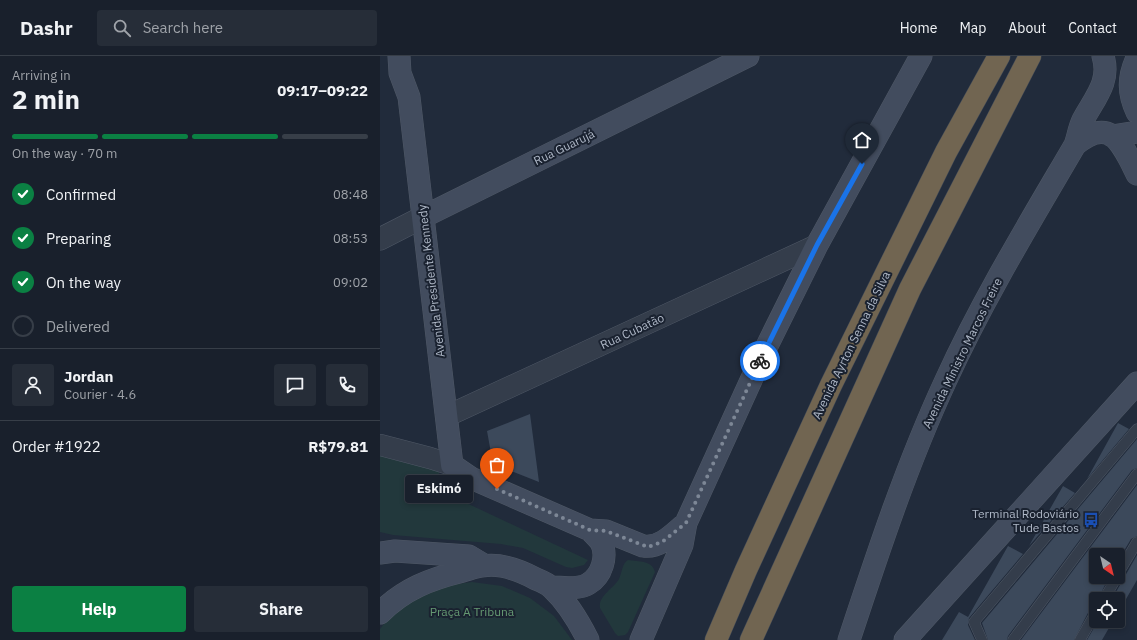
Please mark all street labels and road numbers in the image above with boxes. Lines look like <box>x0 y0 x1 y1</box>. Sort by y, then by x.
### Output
street label: Rua Guarujá <box>531 126 597 168</box>
street label: Avenida Presidente Kennedy <box>414 204 448 358</box>
street label: Avenida Ayrton Senna da Silva <box>809 268 894 421</box>
street label: Avenida Ministro Marcos Freire <box>919 275 1005 431</box>
street label: Rua Cubatão <box>598 310 667 352</box>

